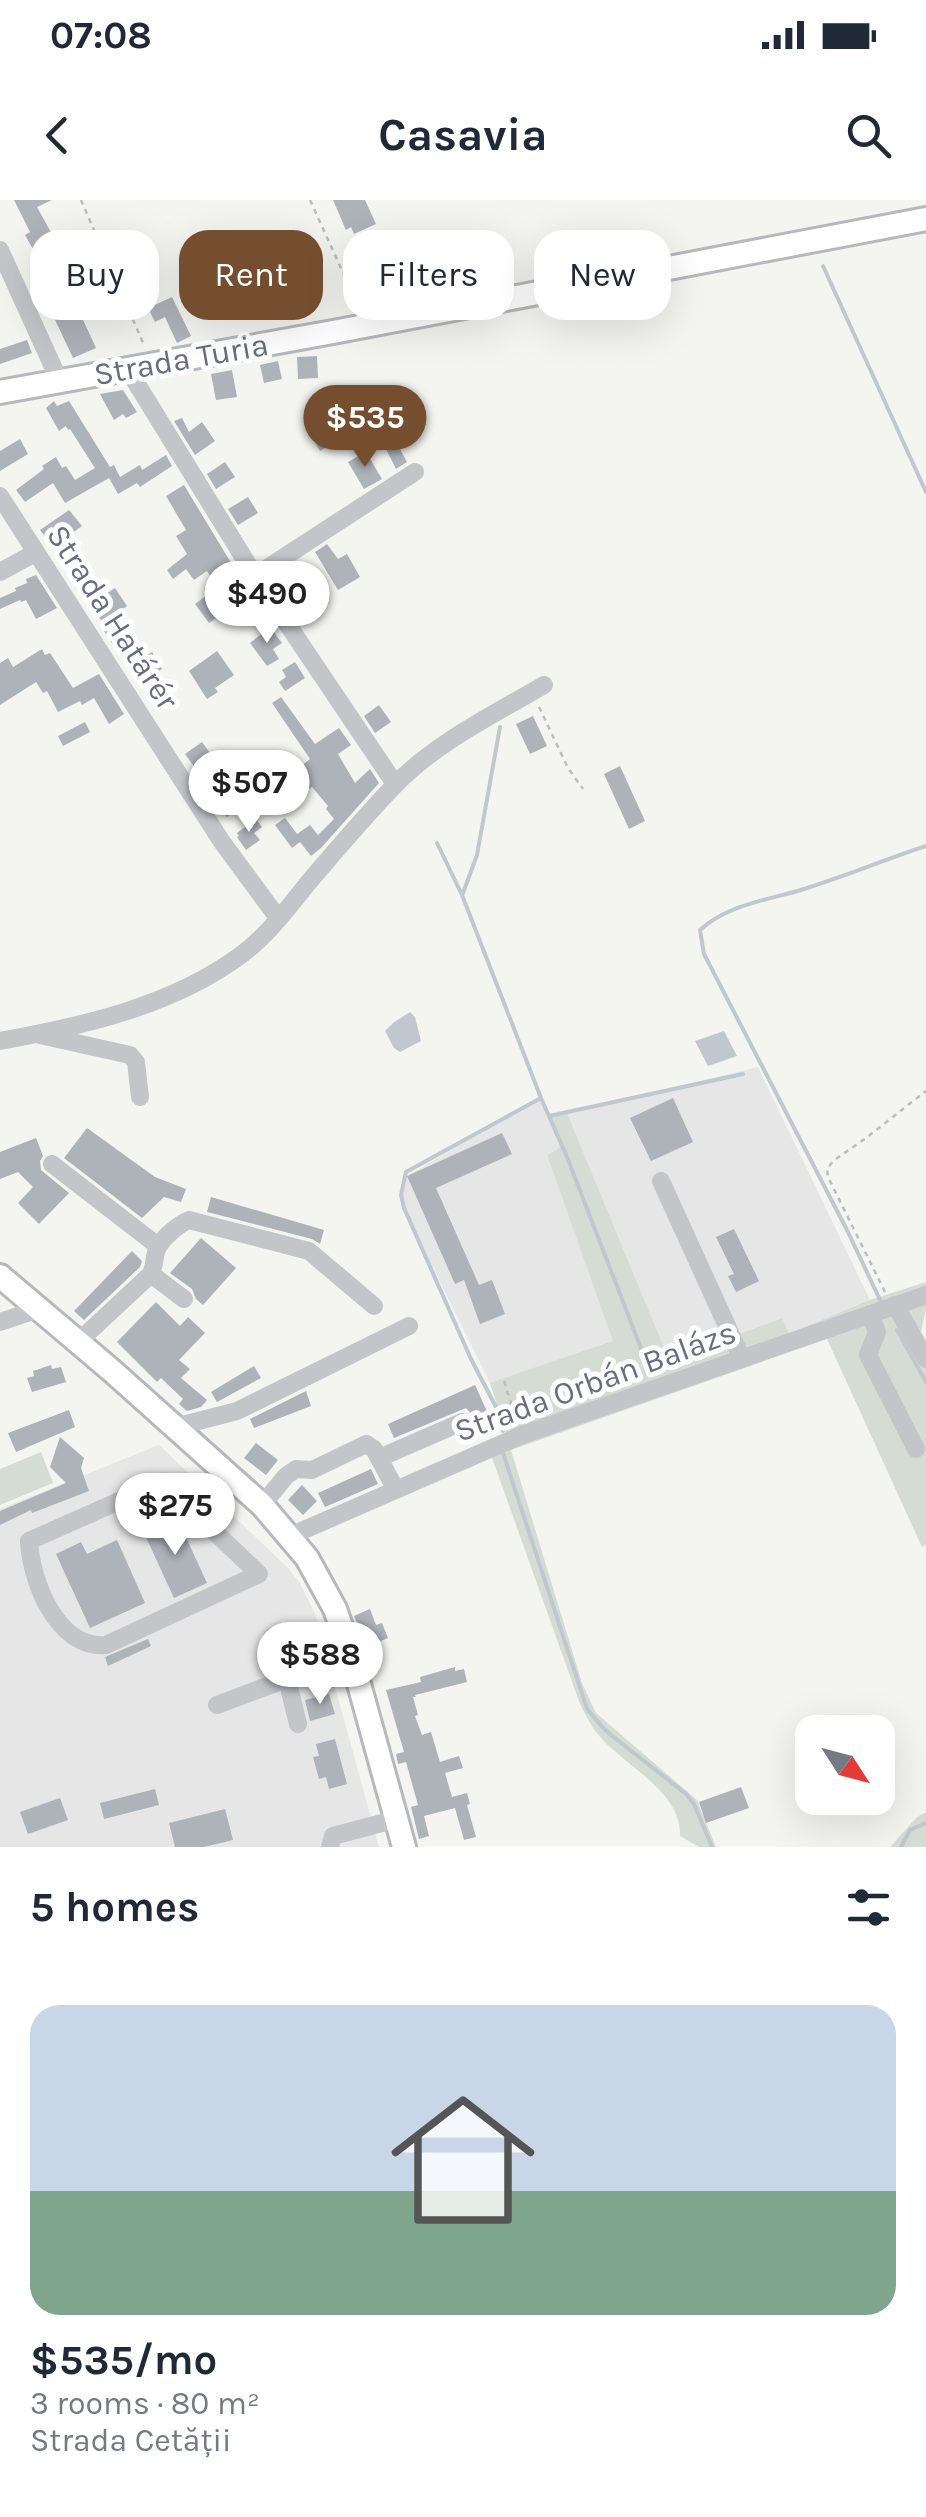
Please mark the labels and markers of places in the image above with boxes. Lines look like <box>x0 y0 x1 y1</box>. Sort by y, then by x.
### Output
pin: $535 <box>306 385 424 470</box>
pin: $490 <box>208 561 326 646</box>
pin: $507 <box>190 750 308 835</box>
pin: $275 <box>116 1473 234 1558</box>
pin: $588 <box>261 1622 379 1707</box>

